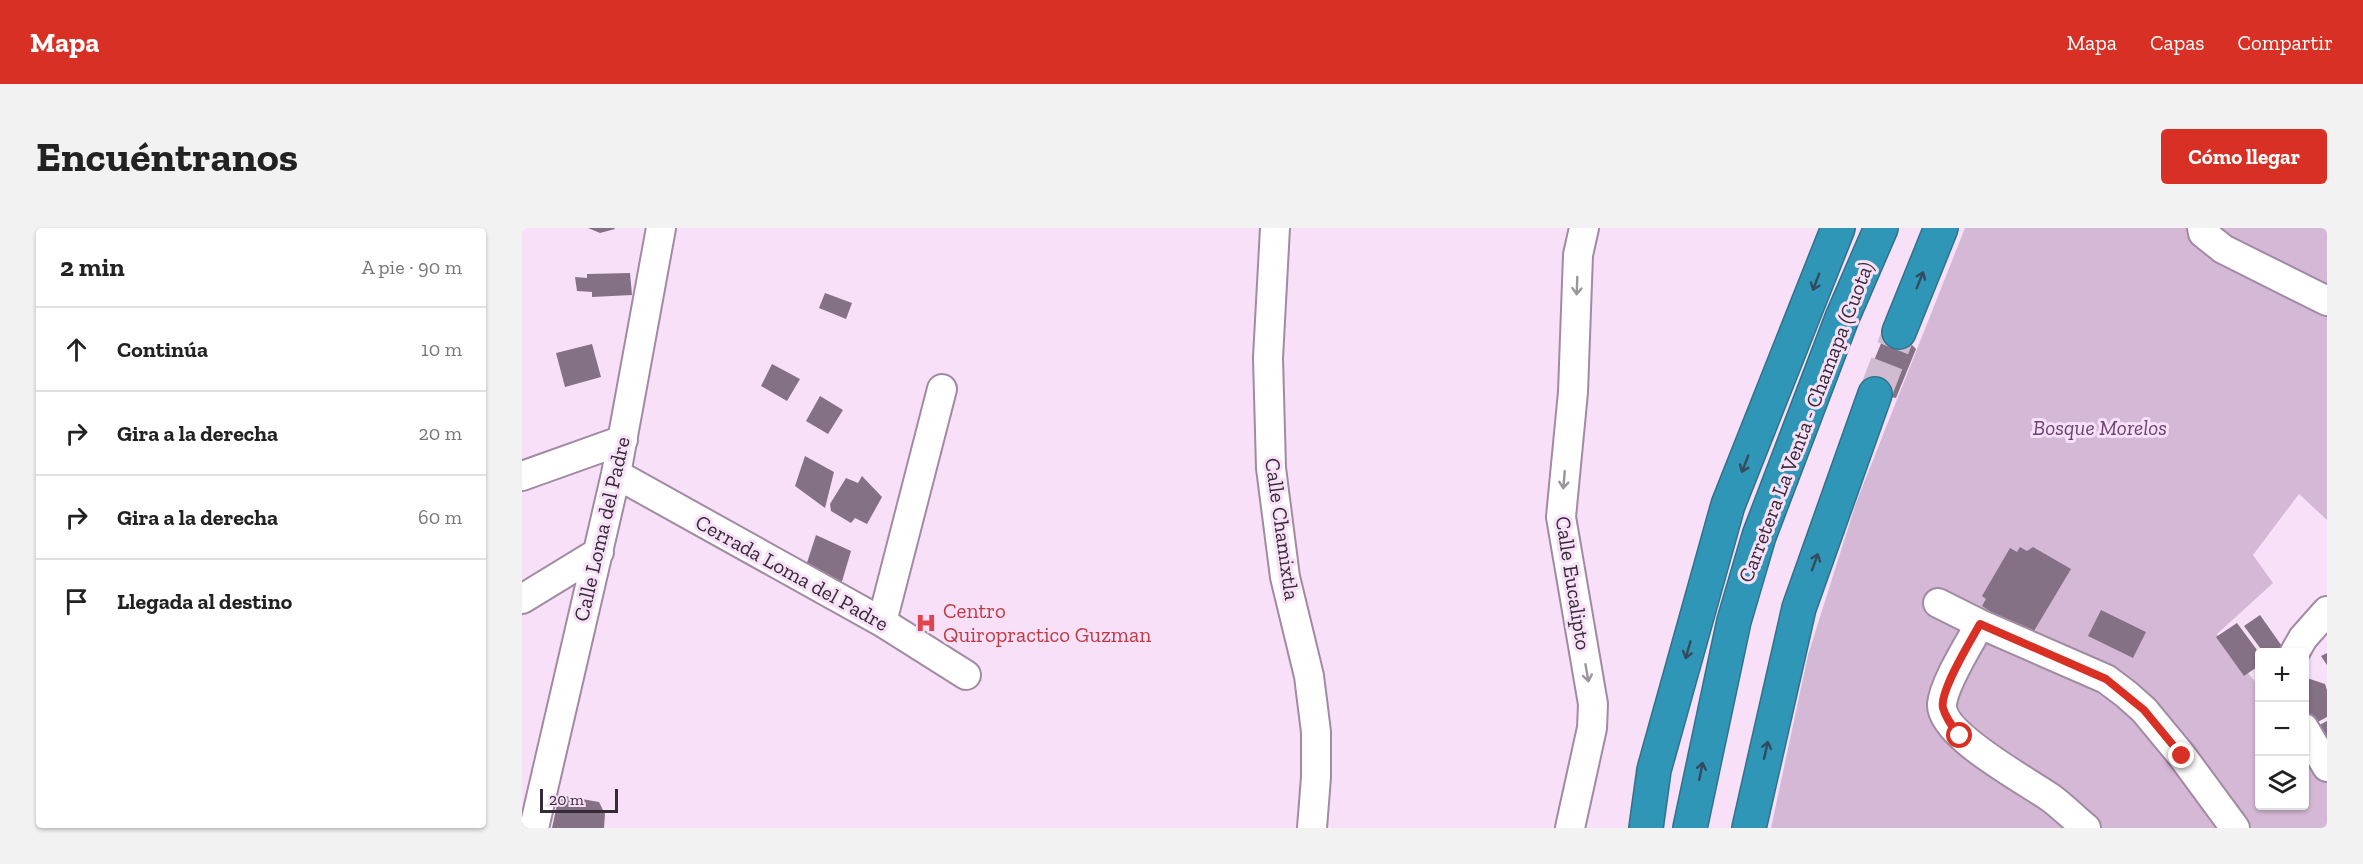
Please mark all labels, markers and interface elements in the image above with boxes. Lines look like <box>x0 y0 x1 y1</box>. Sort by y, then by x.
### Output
text: Mapa <box>30 26 99 59</box>
text: Mapa <box>2067 30 2117 55</box>
text: Capas <box>2150 30 2205 55</box>
text: Compartir <box>2238 30 2333 55</box>
button: Cómo llegar <box>2161 129 2327 184</box>
text: Encuéntranos <box>36 131 298 182</box>
text: 2 min <box>60 251 125 283</box>
text: A pie · 90 m <box>362 255 462 279</box>
street label: Carretera La Venta - Chamapa (Cuota) <box>1733 258 1878 586</box>
one-way arrow <box>1915 271 1926 290</box>
one-way arrow <box>1809 272 1820 291</box>
one-way arrow <box>1571 275 1583 295</box>
icon: ahead <box>60 333 93 366</box>
text: Continúa <box>117 336 208 363</box>
text: 10 m <box>421 337 462 361</box>
park label: Bosque Morelos <box>2033 415 2167 440</box>
icon: right <box>60 417 93 450</box>
text: Gira a la derecha <box>117 420 278 447</box>
text: 20 m <box>418 421 462 445</box>
street label: Calle Loma del Padre <box>568 434 635 624</box>
one-way arrow <box>1738 454 1749 473</box>
street label: Calle Chamixtla <box>1260 456 1305 602</box>
one-way arrow <box>1558 470 1569 490</box>
icon: right <box>60 501 93 534</box>
text: Gira a la derecha <box>117 504 278 531</box>
text: 60 m <box>418 505 462 529</box>
street label: Cerrada Loma del Padre <box>691 509 893 636</box>
street label: Calle Eucalipto <box>1551 514 1596 652</box>
one-way arrow <box>1811 553 1822 572</box>
icon: arrive <box>60 585 93 618</box>
text: Llegada al destino <box>117 588 292 615</box>
place label: Centro Quiropractico Guzman <box>943 598 1151 647</box>
hospital icon: Centro Quiropractico Guzman <box>914 611 938 635</box>
one-way arrow <box>1682 640 1693 659</box>
map controls <box>2255 648 2309 810</box>
button: + <box>2255 648 2309 702</box>
one-way arrow <box>1582 663 1593 682</box>
button: − <box>2255 702 2309 756</box>
route start <box>1946 722 1972 748</box>
one-way arrow <box>1761 741 1772 761</box>
route end <box>2168 742 2194 768</box>
button: layers <box>2255 756 2309 810</box>
one-way arrow <box>1696 761 1707 781</box>
scale bar <box>540 786 618 814</box>
text: 20 m <box>549 790 584 809</box>

